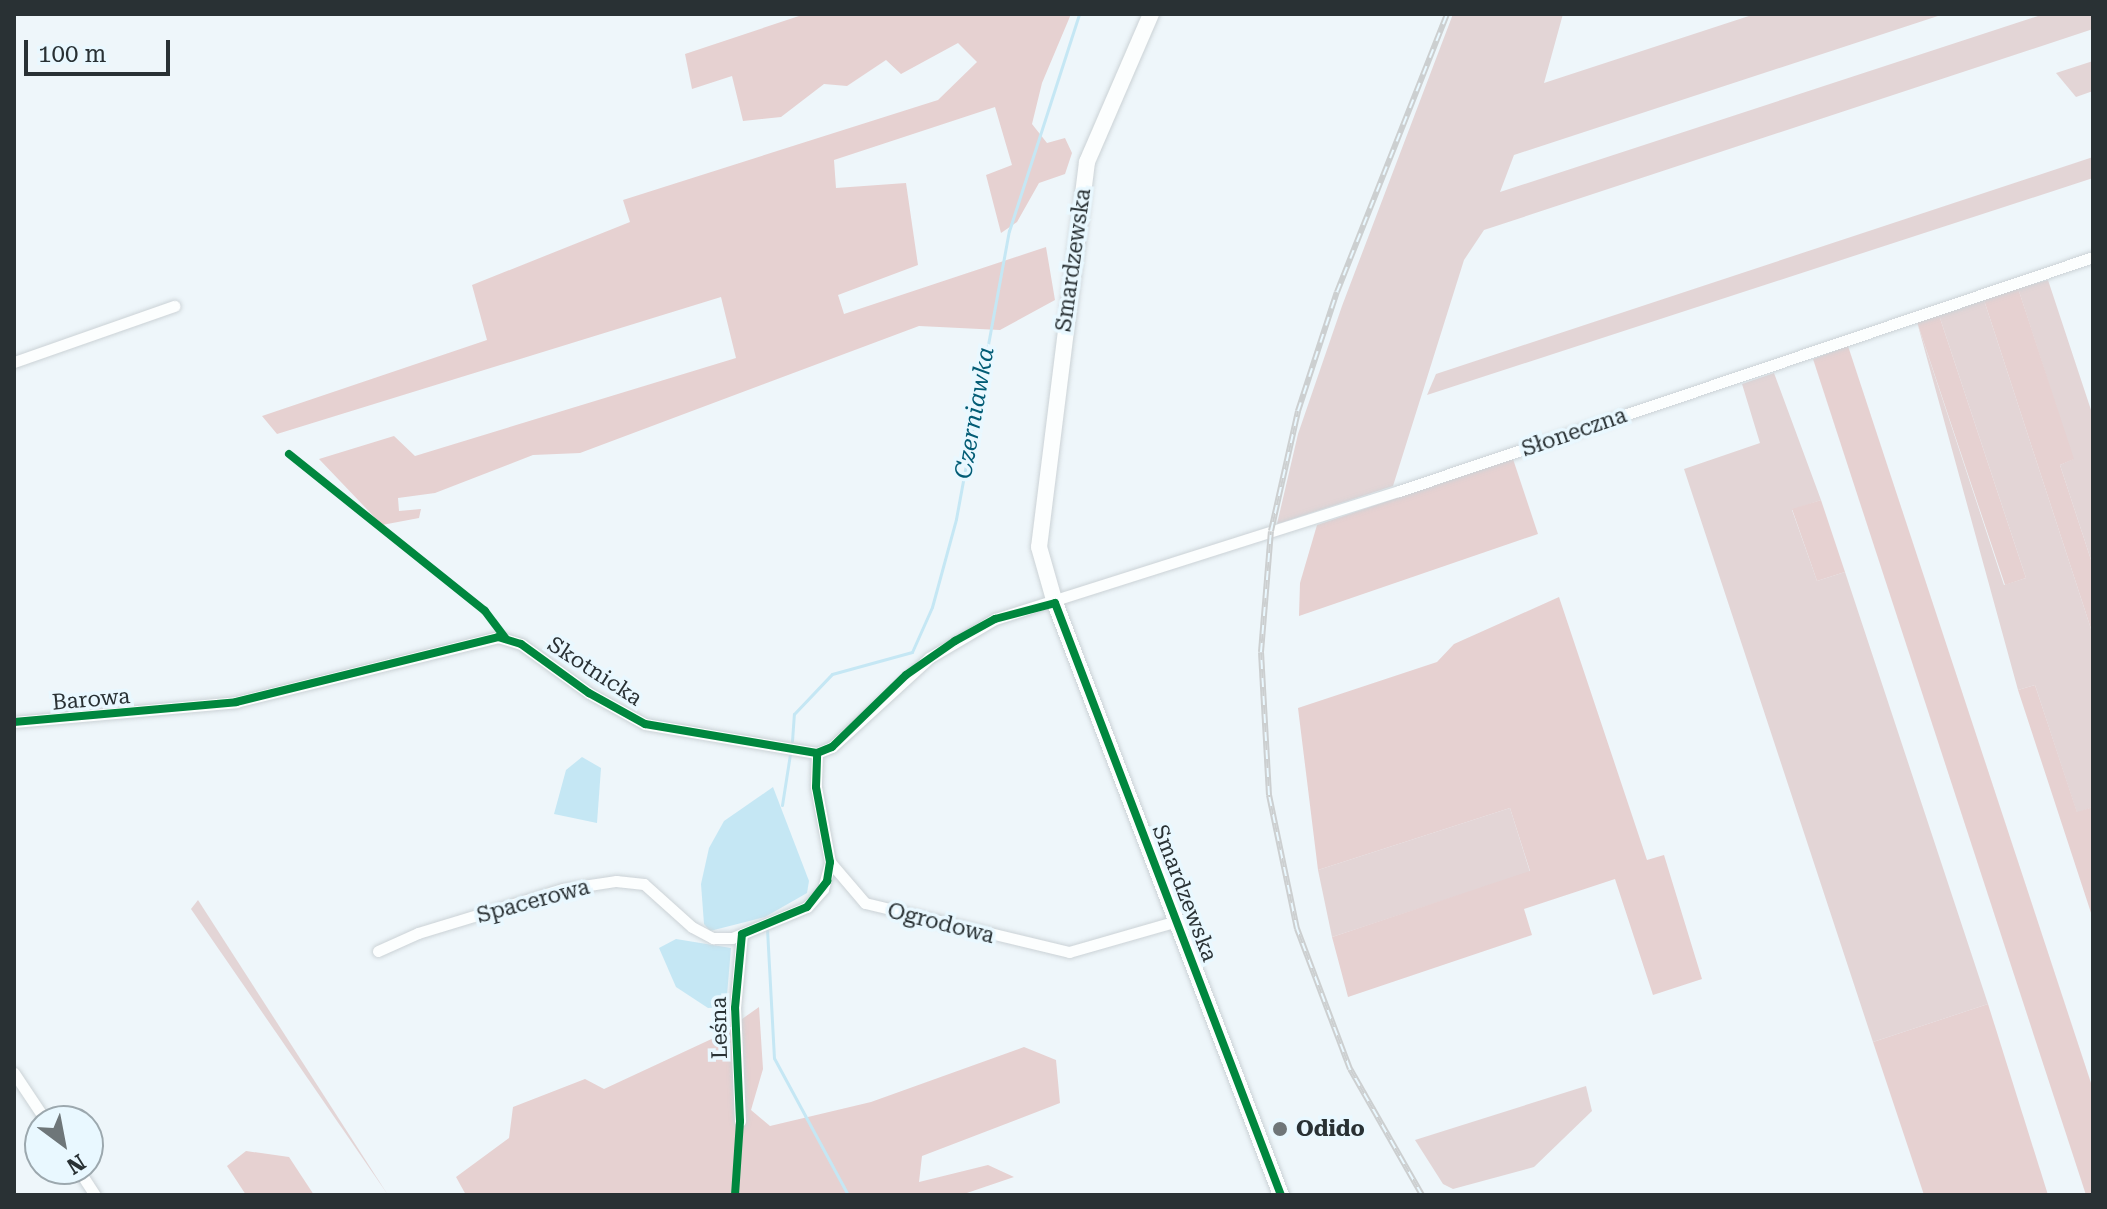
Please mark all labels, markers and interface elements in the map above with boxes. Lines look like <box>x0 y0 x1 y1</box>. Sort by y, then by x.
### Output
scale bar <box>28 24 174 74</box>
text: 100 m <box>38 40 106 68</box>
street label: Smardzewska <box>1050 187 1096 333</box>
water label: Czerniawka <box>949 345 1001 481</box>
street label: Słoneczna <box>1518 402 1630 462</box>
street label: Skotnicka <box>543 631 647 711</box>
street label: Barowa <box>51 682 131 716</box>
street label: Smardzewska <box>1147 821 1223 965</box>
street label: Spacerowa <box>474 873 592 929</box>
street label: Ogrodowa <box>885 897 997 949</box>
street label: Leśna <box>705 997 733 1059</box>
north arrow <box>24 1105 104 1185</box>
place label: Odido <box>1296 1116 1365 1142</box>
marker: Odido <box>1271 1120 1289 1138</box>
text: N <box>62 1149 90 1179</box>

